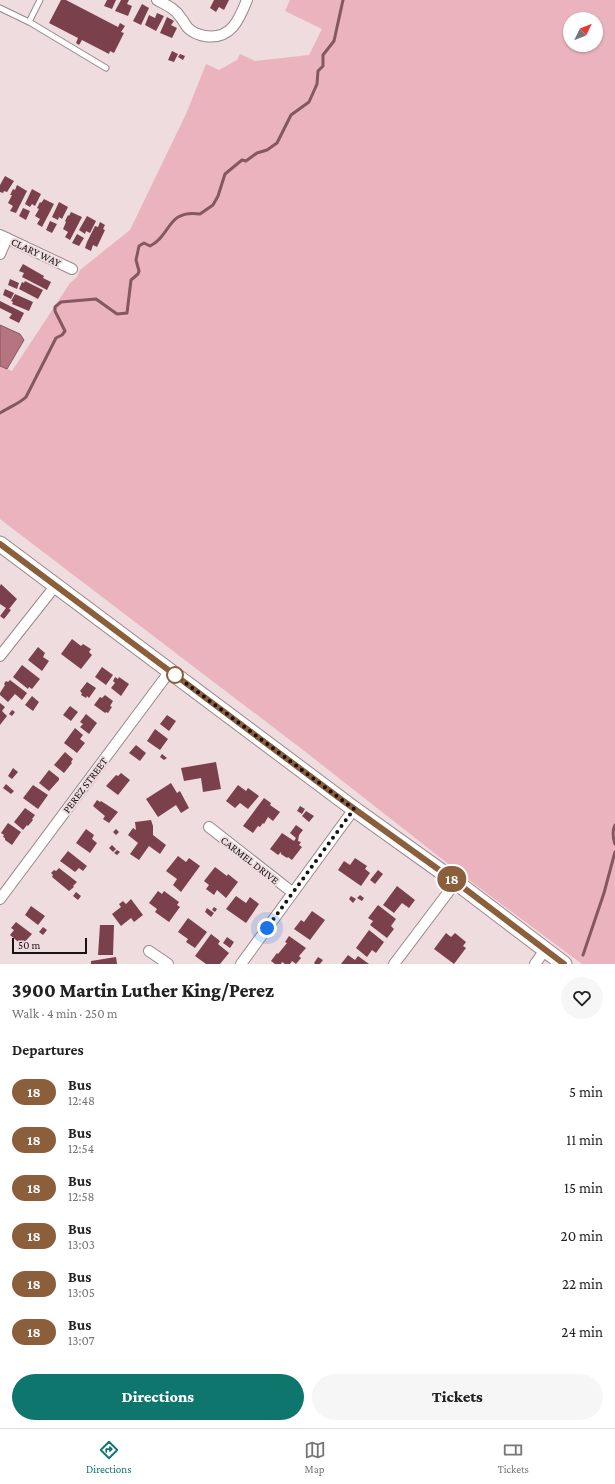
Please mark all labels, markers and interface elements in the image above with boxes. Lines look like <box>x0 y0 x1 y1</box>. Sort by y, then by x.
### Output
north arrow <box>563 12 603 52</box>
map controls <box>563 12 603 52</box>
street label: CLARY WAY <box>9 235 63 269</box>
unlabelled marker <box>166 666 184 684</box>
street label: PEREZ STREET <box>60 755 110 815</box>
street label: CARMEL DRIVE <box>219 834 281 886</box>
line badge: 18 <box>434 866 470 892</box>
text: 18 <box>445 871 459 887</box>
your location <box>257 918 277 938</box>
scale bar <box>12 936 87 955</box>
text: 50 m <box>18 939 40 951</box>
button: heart <box>561 977 603 1019</box>
text: 3900 Martin Luther King/Perez <box>12 980 274 1001</box>
text: Walk · 4 min · 250 m <box>12 1006 117 1021</box>
text: Departures <box>12 1042 84 1058</box>
text: Bus <box>68 1077 91 1093</box>
text: 18 <box>27 1084 41 1100</box>
text: 5 min <box>569 1084 603 1100</box>
text: 12:48 <box>68 1093 95 1108</box>
text: Bus <box>68 1125 91 1141</box>
text: 18 <box>27 1132 41 1148</box>
text: 11 min <box>566 1132 603 1148</box>
text: 12:54 <box>68 1141 94 1156</box>
text: Bus <box>68 1173 91 1189</box>
text: 18 <box>27 1180 41 1196</box>
text: 15 min <box>564 1180 603 1196</box>
text: 12:58 <box>68 1189 95 1204</box>
text: Bus <box>68 1221 91 1237</box>
text: 18 <box>27 1228 41 1244</box>
text: 20 min <box>561 1228 603 1244</box>
text: 13:03 <box>68 1237 95 1252</box>
text: Bus <box>68 1269 91 1285</box>
text: 18 <box>27 1276 41 1292</box>
text: 22 min <box>562 1276 603 1292</box>
text: 13:05 <box>68 1285 95 1300</box>
text: Bus <box>68 1317 91 1333</box>
text: 18 <box>27 1324 41 1340</box>
text: 24 min <box>561 1324 603 1340</box>
text: 13:07 <box>68 1333 94 1348</box>
button: Directions <box>12 1374 304 1420</box>
button: Tickets <box>312 1374 603 1420</box>
tab: Directions <box>86 1439 132 1475</box>
tab: Map <box>304 1439 326 1475</box>
tab: Tickets <box>498 1439 529 1475</box>

